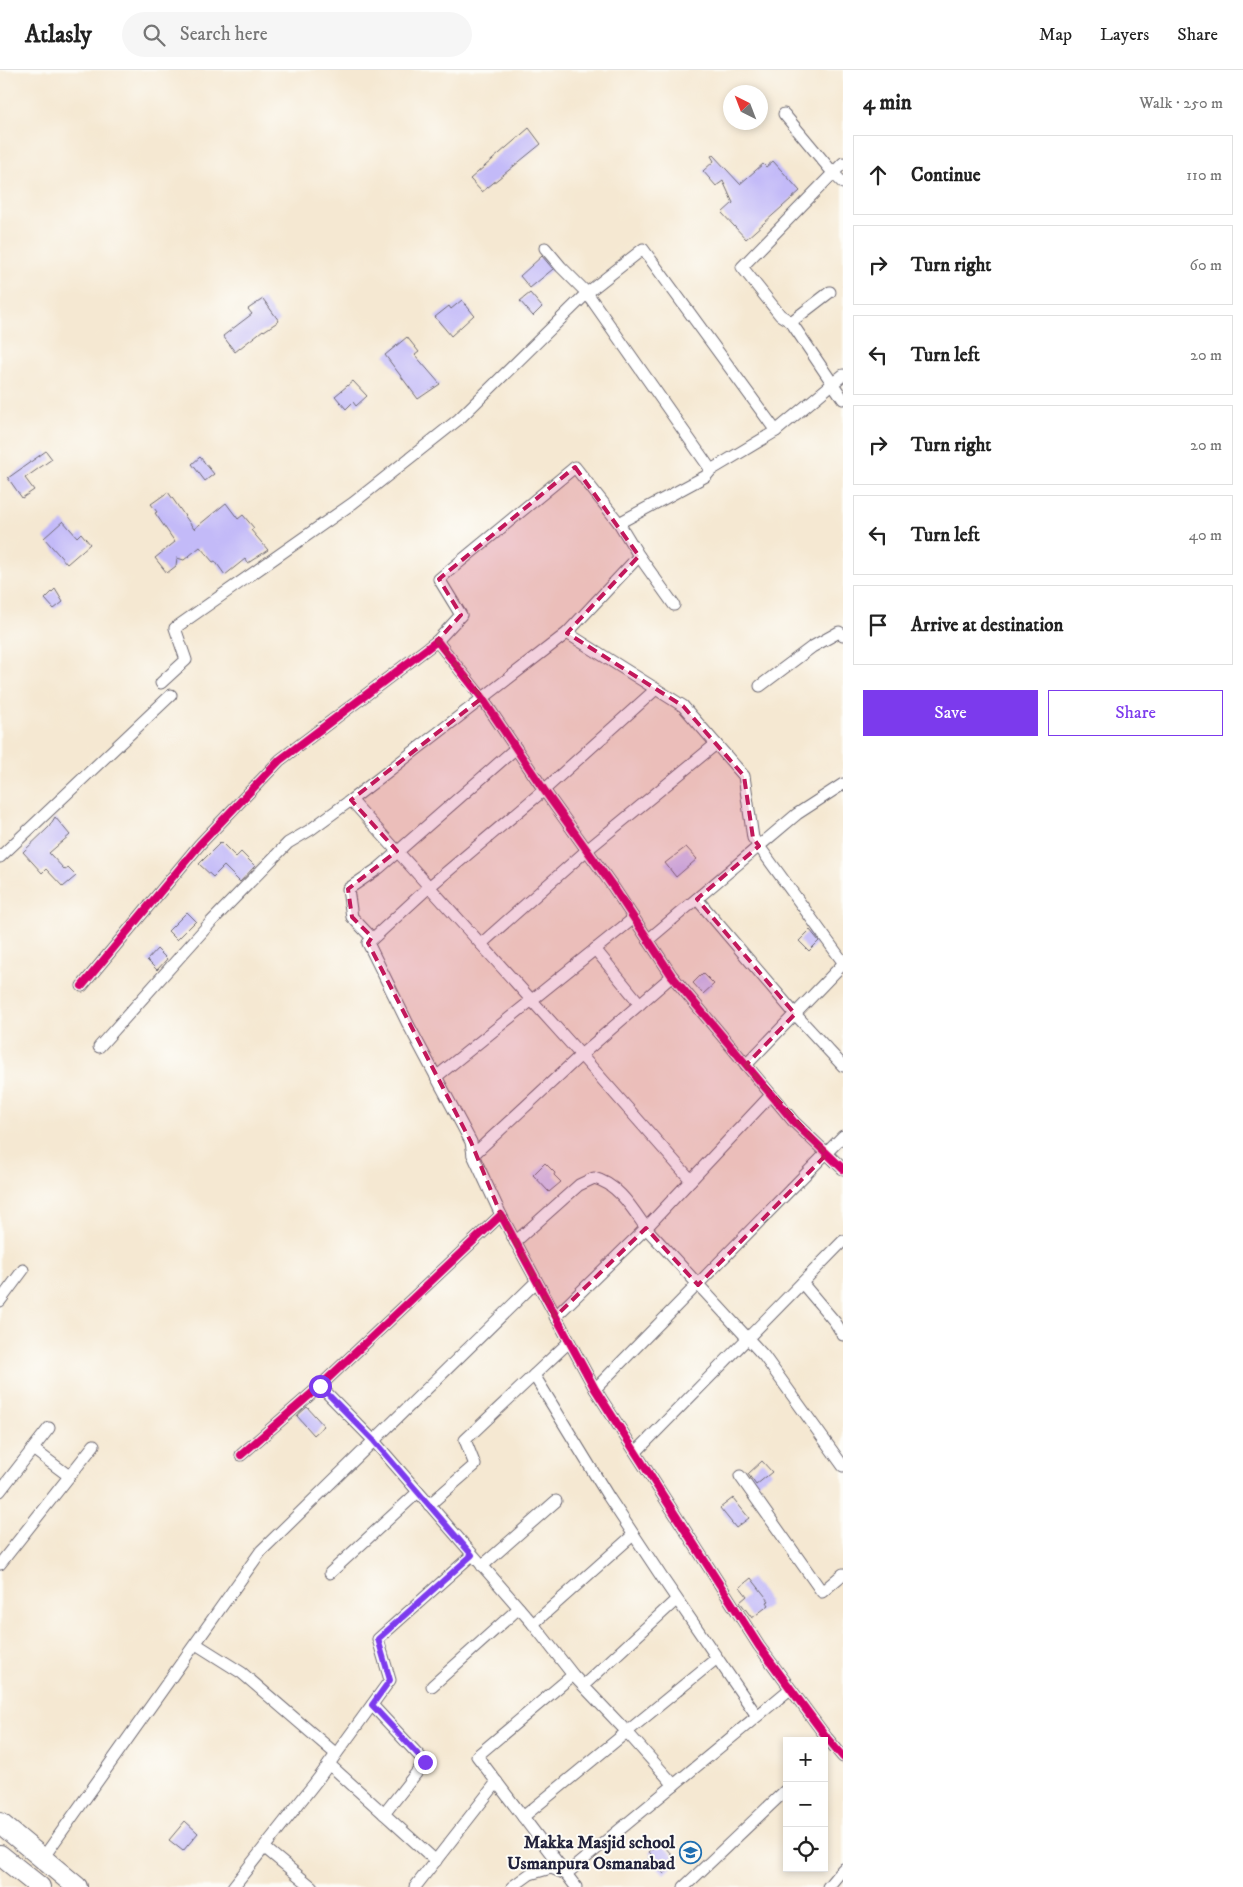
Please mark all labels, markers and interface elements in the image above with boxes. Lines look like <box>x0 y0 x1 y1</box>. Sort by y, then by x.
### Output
search box <box>122 12 472 57</box>
text: Atlasly <box>25 20 92 50</box>
icon: search <box>140 21 168 49</box>
text: Search here <box>180 23 268 46</box>
text: Map <box>1039 24 1072 46</box>
text: Layers <box>1100 24 1149 46</box>
text: Share <box>1177 24 1218 46</box>
north arrow <box>723 85 768 130</box>
text: 4 min <box>863 90 912 116</box>
text: Walk · 250 m <box>1139 93 1223 113</box>
icon: ahead <box>864 161 892 189</box>
text: Continue <box>911 164 981 187</box>
text: 110 m <box>1186 165 1222 185</box>
icon: right <box>864 251 892 279</box>
text: Turn right <box>911 254 991 277</box>
text: 60 m <box>1190 255 1222 275</box>
icon: left <box>864 341 892 369</box>
text: Turn left <box>911 344 980 367</box>
text: 20 m <box>1190 345 1222 365</box>
icon: right <box>864 431 892 459</box>
text: Turn right <box>911 434 991 457</box>
text: 20 m <box>1190 435 1222 455</box>
icon: left <box>864 521 892 549</box>
text: Turn left <box>911 524 980 547</box>
text: 40 m <box>1189 525 1222 545</box>
icon: arrive <box>864 611 892 639</box>
text: Arrive at destination <box>911 614 1063 637</box>
button: Save <box>863 690 1038 736</box>
button: Share <box>1048 690 1223 736</box>
route start <box>309 1375 332 1398</box>
map controls <box>783 1737 828 1872</box>
button: + <box>783 1737 828 1782</box>
route end <box>414 1751 437 1774</box>
button: − <box>783 1782 828 1827</box>
button: locate <box>783 1827 828 1872</box>
place label: Makka Masjid school Usmanpura Osmanabad <box>507 1832 676 1875</box>
school or university icon: Makka Masjid school Usmanpura Osmanabad <box>679 1840 703 1864</box>

